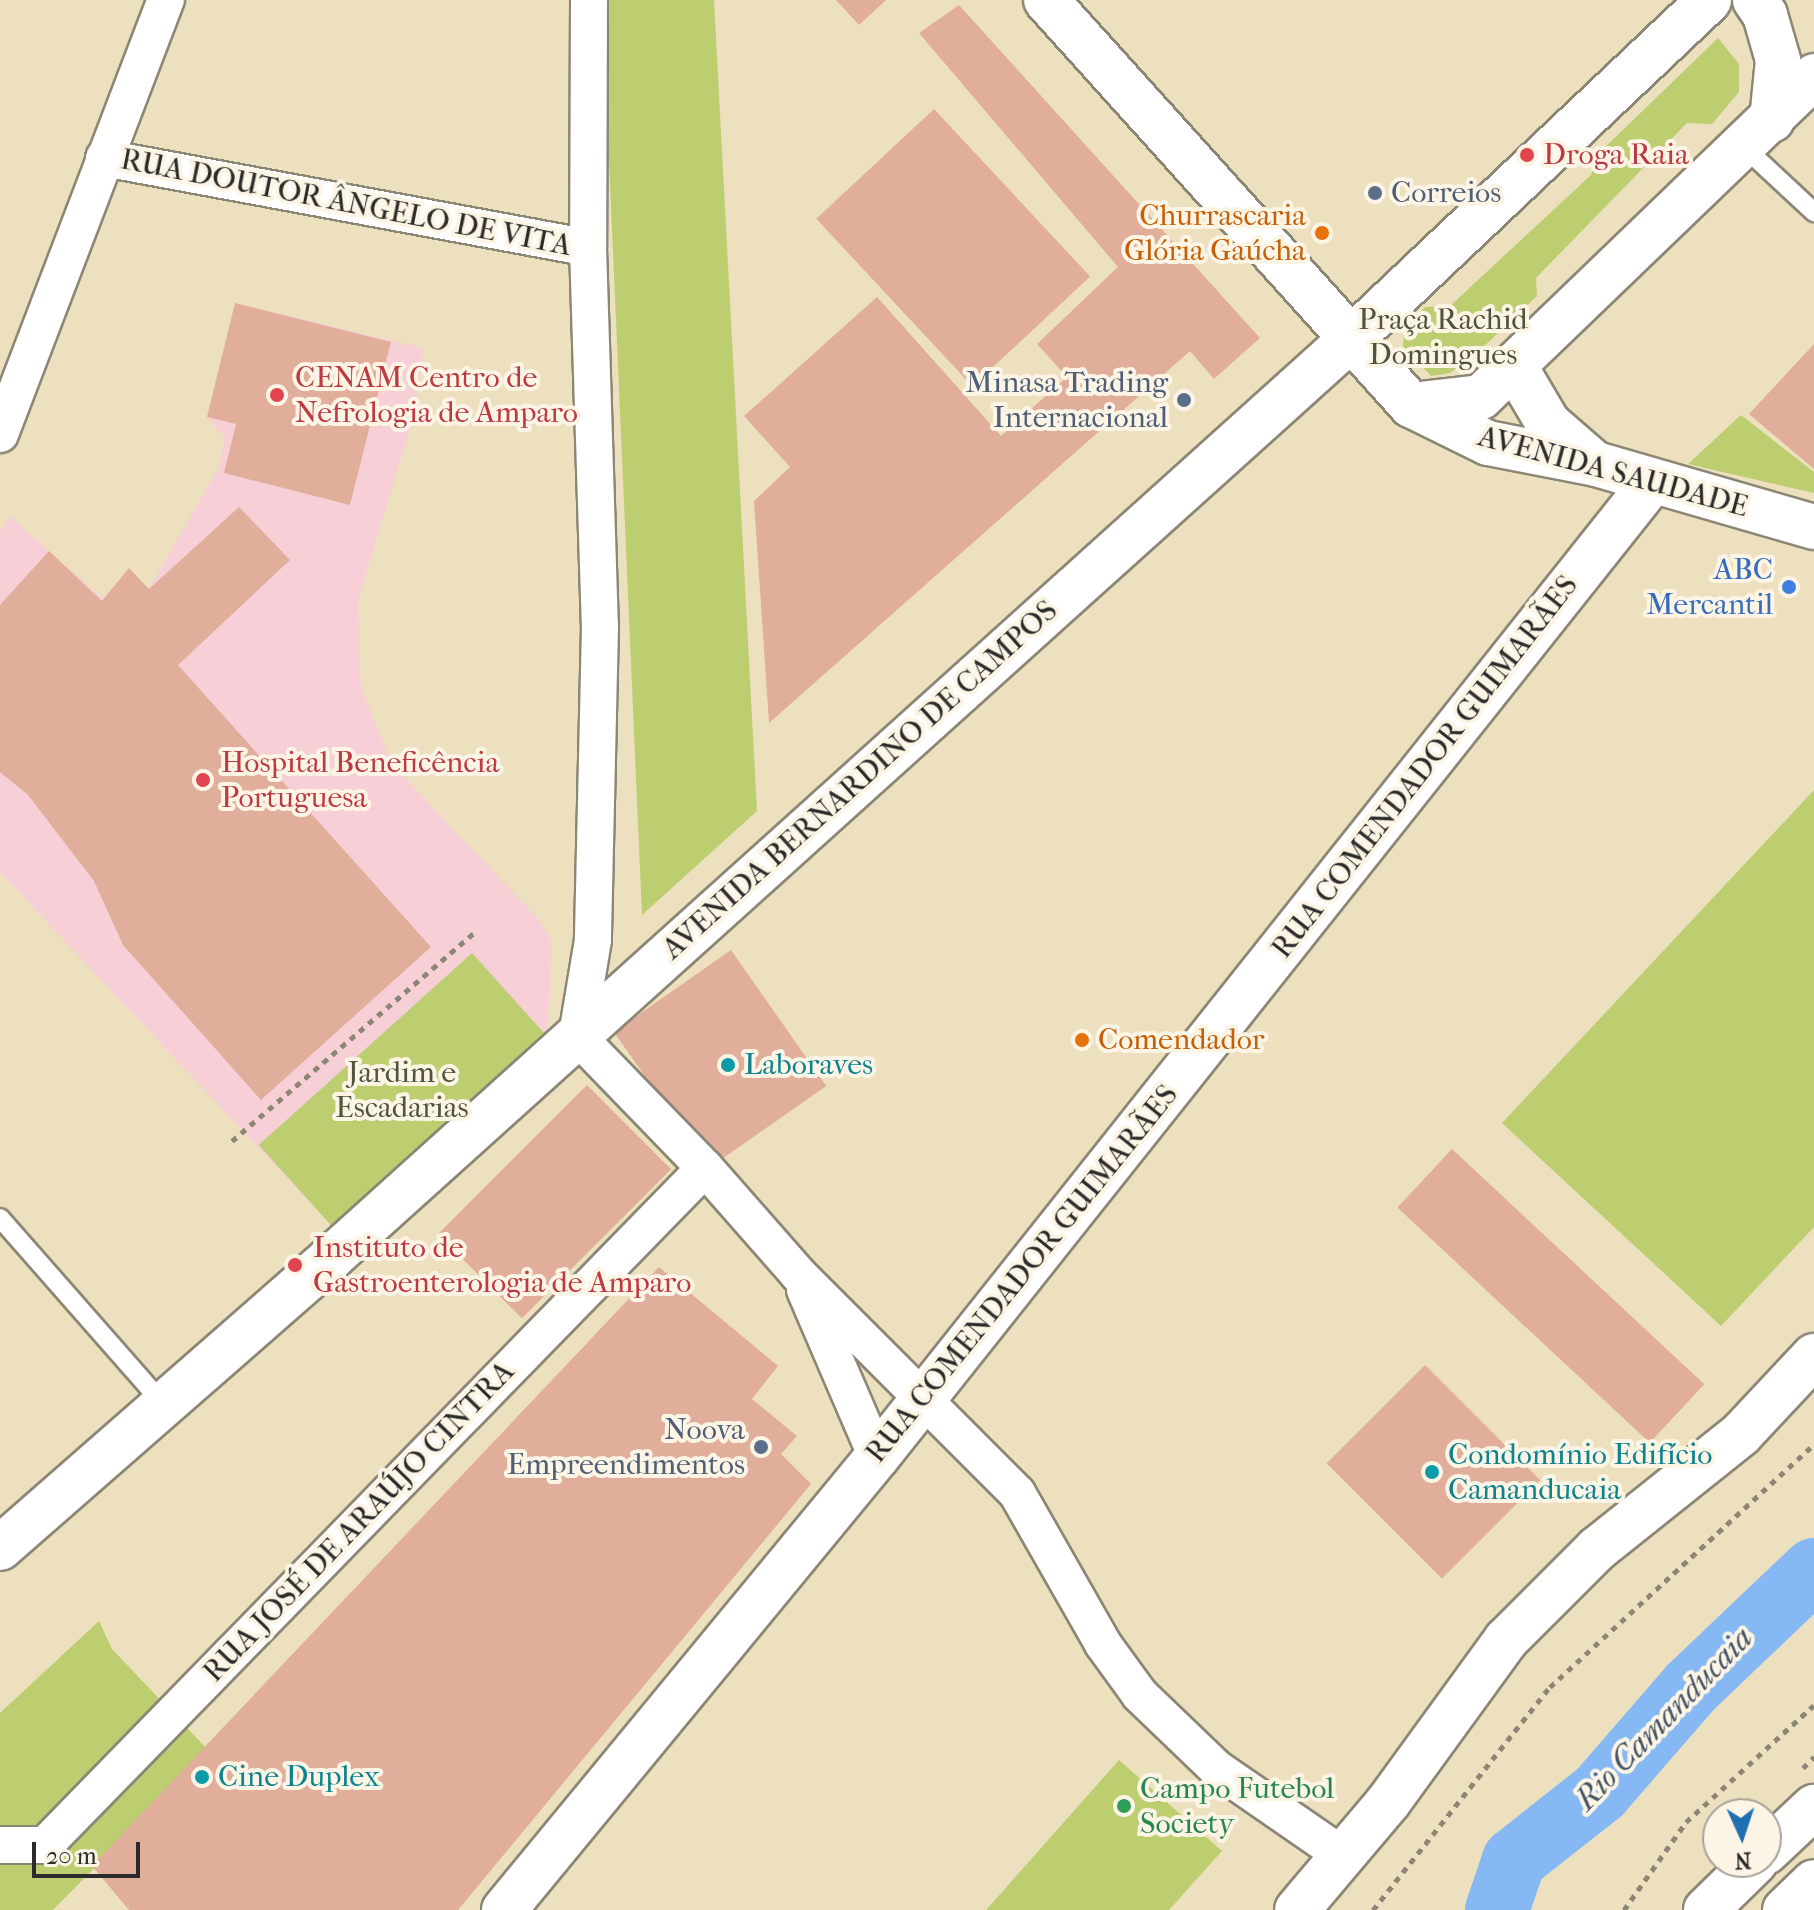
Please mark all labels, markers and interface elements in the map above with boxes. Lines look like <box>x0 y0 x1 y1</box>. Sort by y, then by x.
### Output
place label: Droga Raia <box>1543 137 1689 173</box>
street label: RUA DOUTOR ÂNGELO DE VITA <box>118 142 574 264</box>
marker: Droga Raia <box>1518 146 1536 164</box>
place label: Correios <box>1391 175 1501 211</box>
marker: Correios <box>1366 184 1384 202</box>
place label: Churrascaria Glória Gaúcha <box>1124 198 1306 268</box>
marker: Churrascaria Glória Gaúcha <box>1313 224 1331 242</box>
park label: Praça Rachid Domingues <box>1358 302 1528 372</box>
place label: CENAM Centro de Nefrologia de Amparo <box>295 360 578 430</box>
place label: Minasa Trading Internacional <box>966 365 1168 436</box>
marker: CENAM Centro de Nefrologia de Amparo <box>266 384 288 406</box>
marker: Minasa Trading Internacional <box>1175 391 1193 409</box>
street label: AVENIDA SAUDADE <box>1474 419 1752 525</box>
place label: ABC Mercantil <box>1646 552 1773 622</box>
street label: RUA COMENDADOR GUIMARÃES <box>1264 568 1586 966</box>
marker: ABC Mercantil <box>1780 578 1798 596</box>
street label: AVENIDA BERNARDINO DE CAMPOS <box>655 593 1065 967</box>
place label: Hospital Beneficência Portuguesa <box>221 745 499 816</box>
marker: Hospital Beneficência Portuguesa <box>192 769 214 791</box>
place label: Comendador <box>1098 1022 1265 1058</box>
marker: Comendador <box>1073 1031 1091 1049</box>
place label: Laboraves <box>744 1047 873 1083</box>
park label: Jardim e Escadarias <box>335 1055 469 1126</box>
marker: Laboraves <box>719 1056 737 1074</box>
street label: RUA COMENDADOR GUIMARÃES <box>858 1078 1186 1470</box>
place label: Instituto de Gastroenterologia de Amparo <box>313 1230 691 1300</box>
marker: Instituto de Gastroenterologia de Amparo <box>284 1254 306 1276</box>
street label: RUA JOSÉ DE ARAÚJO CINTRA <box>196 1354 522 1690</box>
place label: Noova Empreendimentos <box>507 1412 745 1482</box>
place label: Condomínio Edifício Camanducaia <box>1448 1437 1713 1508</box>
marker: Noova Empreendimentos <box>752 1438 770 1456</box>
marker: Condomínio Edifício Camanducaia <box>1423 1463 1441 1481</box>
water label: Rio Camanducaia <box>1567 1619 1761 1819</box>
place label: Cine Duplex <box>218 1759 380 1795</box>
marker: Cine Duplex <box>193 1768 211 1786</box>
place label: Campo Futebol Society <box>1140 1771 1334 1842</box>
marker: Campo Futebol Society <box>1115 1797 1133 1815</box>
north arrow <box>1702 1798 1782 1878</box>
scale bar <box>36 1826 144 1876</box>
text: 20 m <box>46 1842 97 1870</box>
text: N <box>1734 1847 1752 1873</box>

